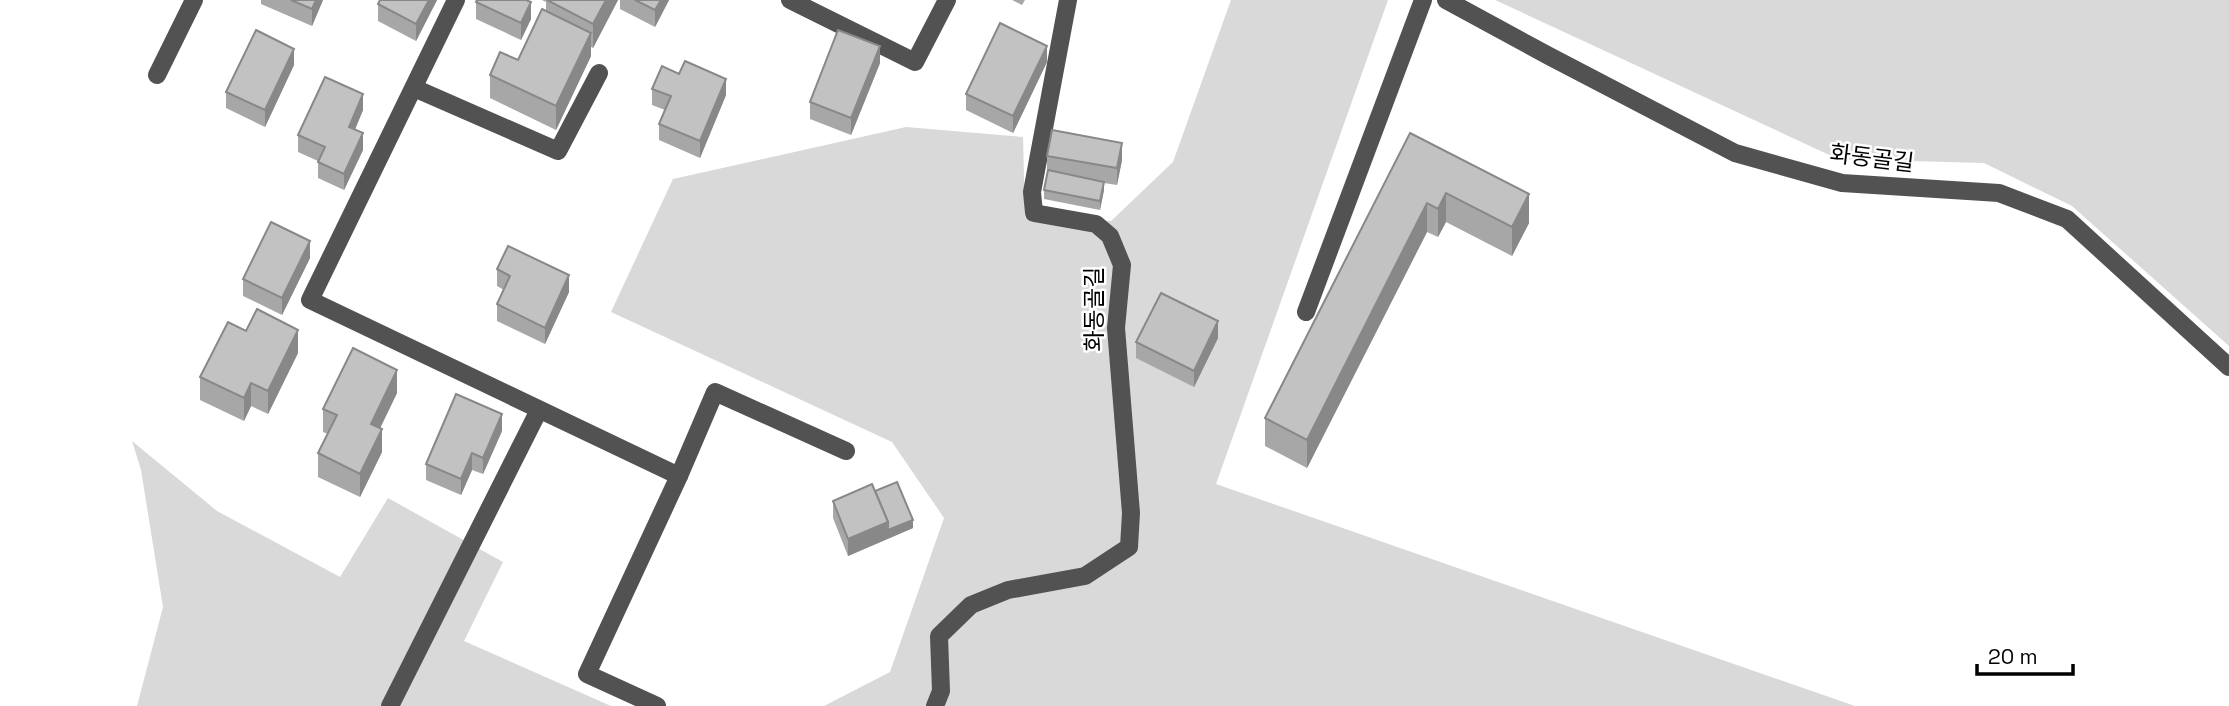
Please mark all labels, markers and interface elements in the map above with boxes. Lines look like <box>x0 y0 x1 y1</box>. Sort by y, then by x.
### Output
street label: 화동골길 <box>1828 138 1916 178</box>
street label: 화동골길 <box>1079 267 1109 351</box>
scale bar <box>1977 632 2073 676</box>
text: 20 m <box>1988 643 2038 670</box>

